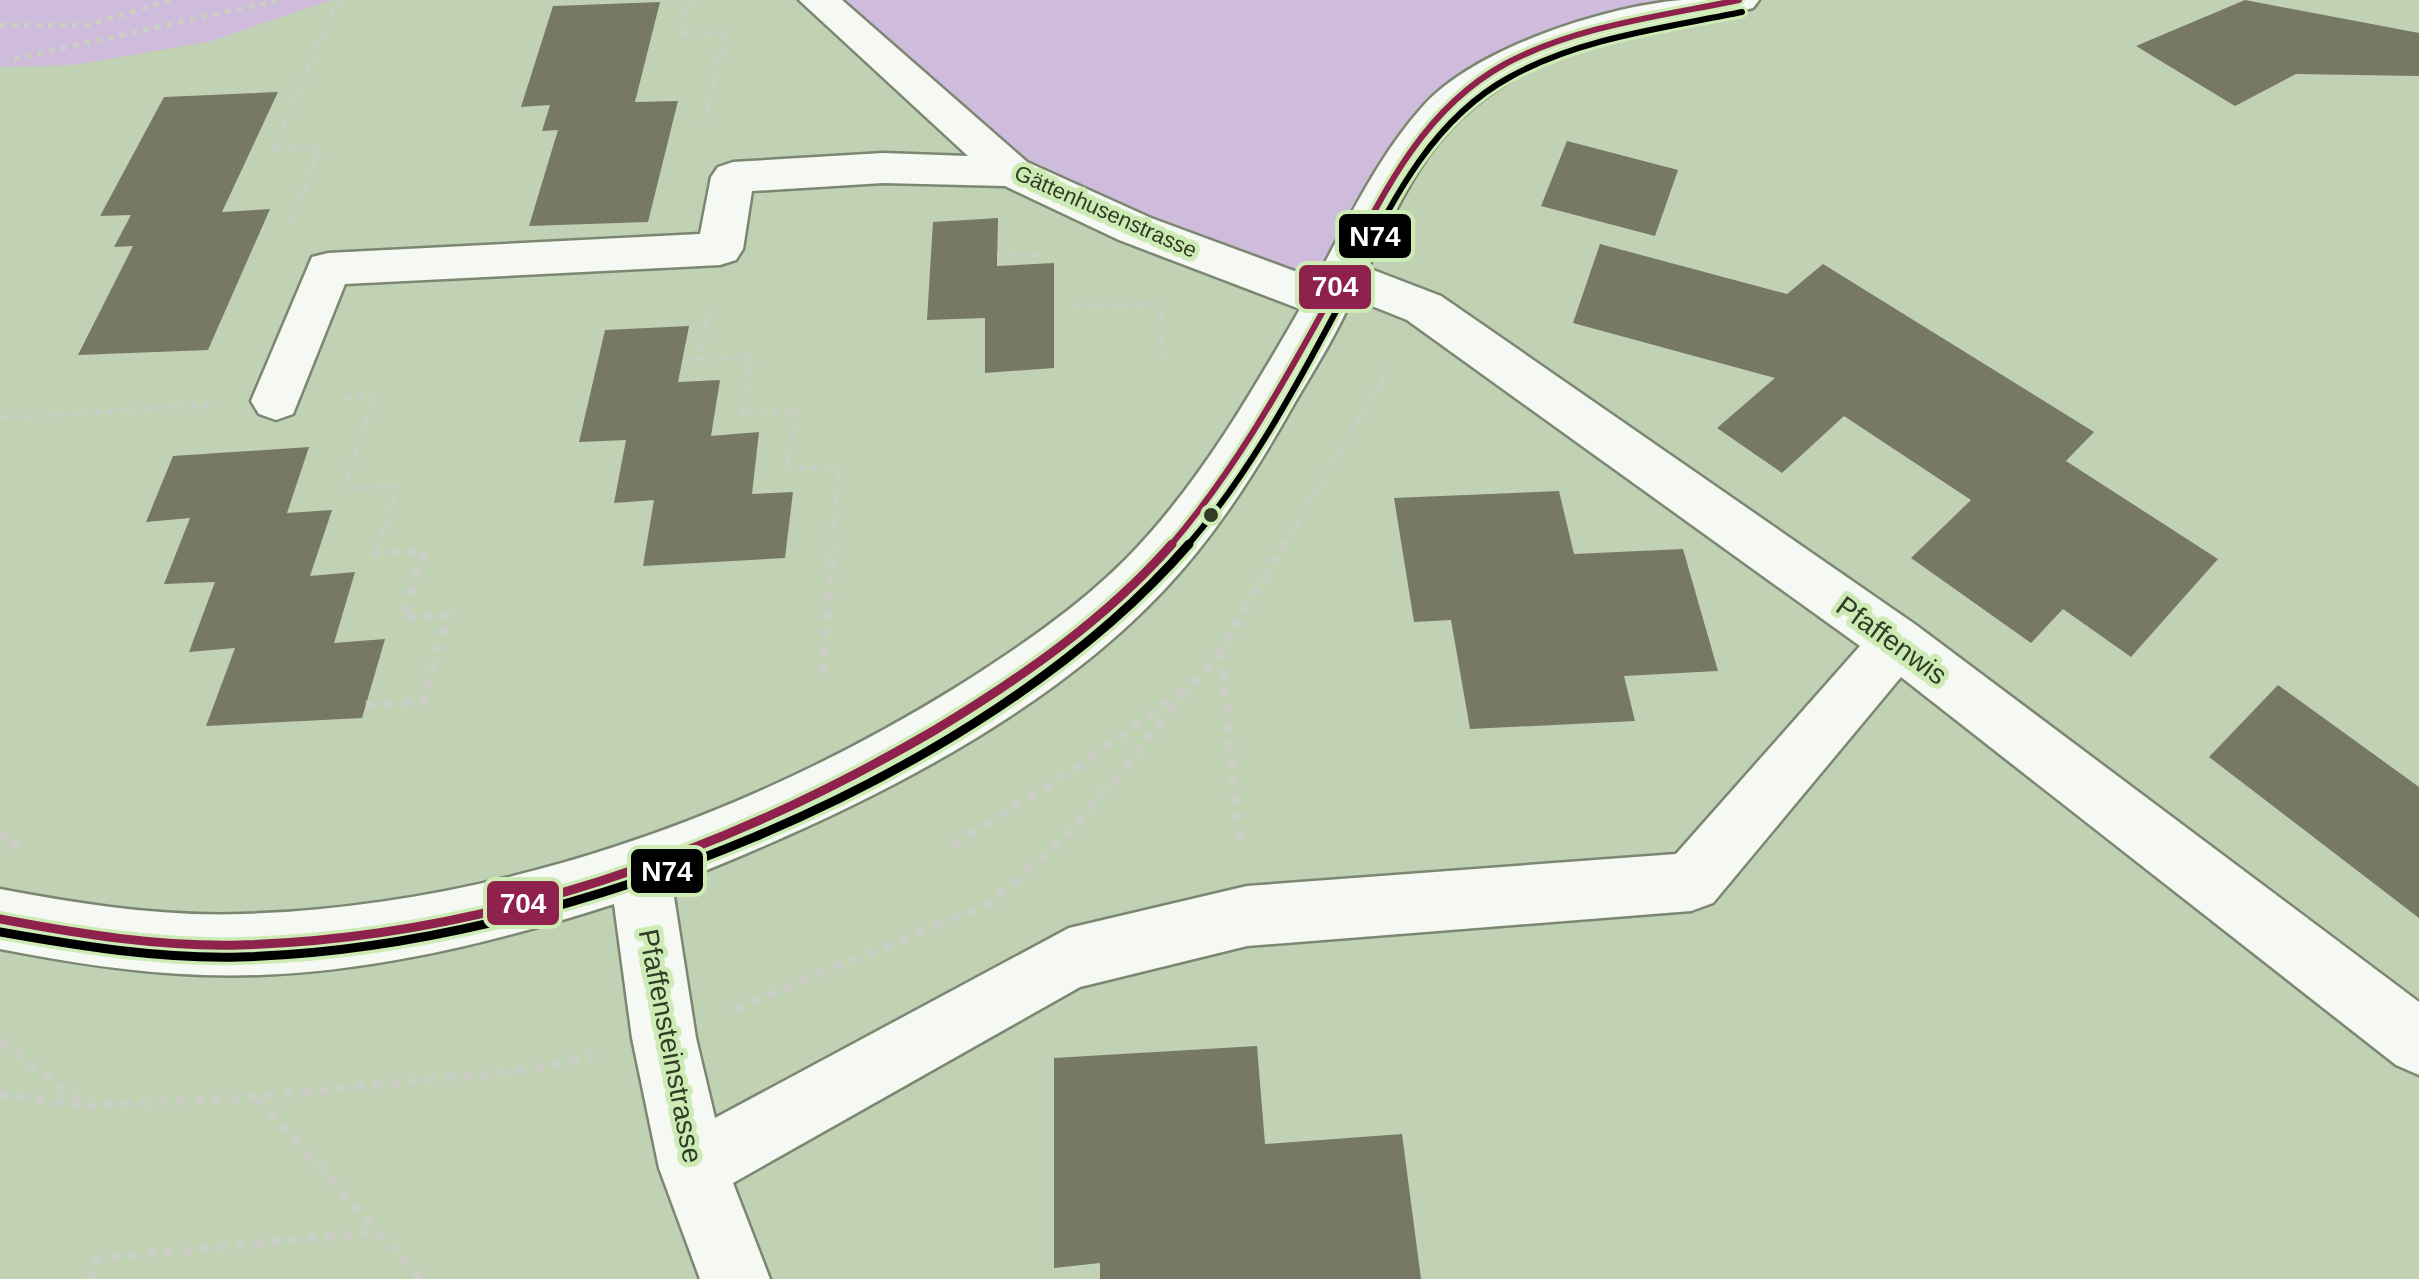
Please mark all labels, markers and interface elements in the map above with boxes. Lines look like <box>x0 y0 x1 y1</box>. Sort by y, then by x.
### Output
street label: Gättenhusenstrasse <box>1011 160 1201 263</box>
line badge: N74 <box>1337 212 1413 260</box>
text: N74 <box>1349 221 1401 252</box>
line badge: 704 <box>1297 263 1373 311</box>
text: 704 <box>1312 271 1359 302</box>
unlabelled marker <box>1201 505 1221 525</box>
street label: Pfaffenwis <box>1831 590 1953 691</box>
line badge: N74 <box>629 847 705 895</box>
text: N74 <box>641 856 693 887</box>
line badge: 704 <box>485 879 561 927</box>
text: 704 <box>500 888 547 919</box>
street label: Pfaffensteinstrasse <box>633 927 708 1166</box>

